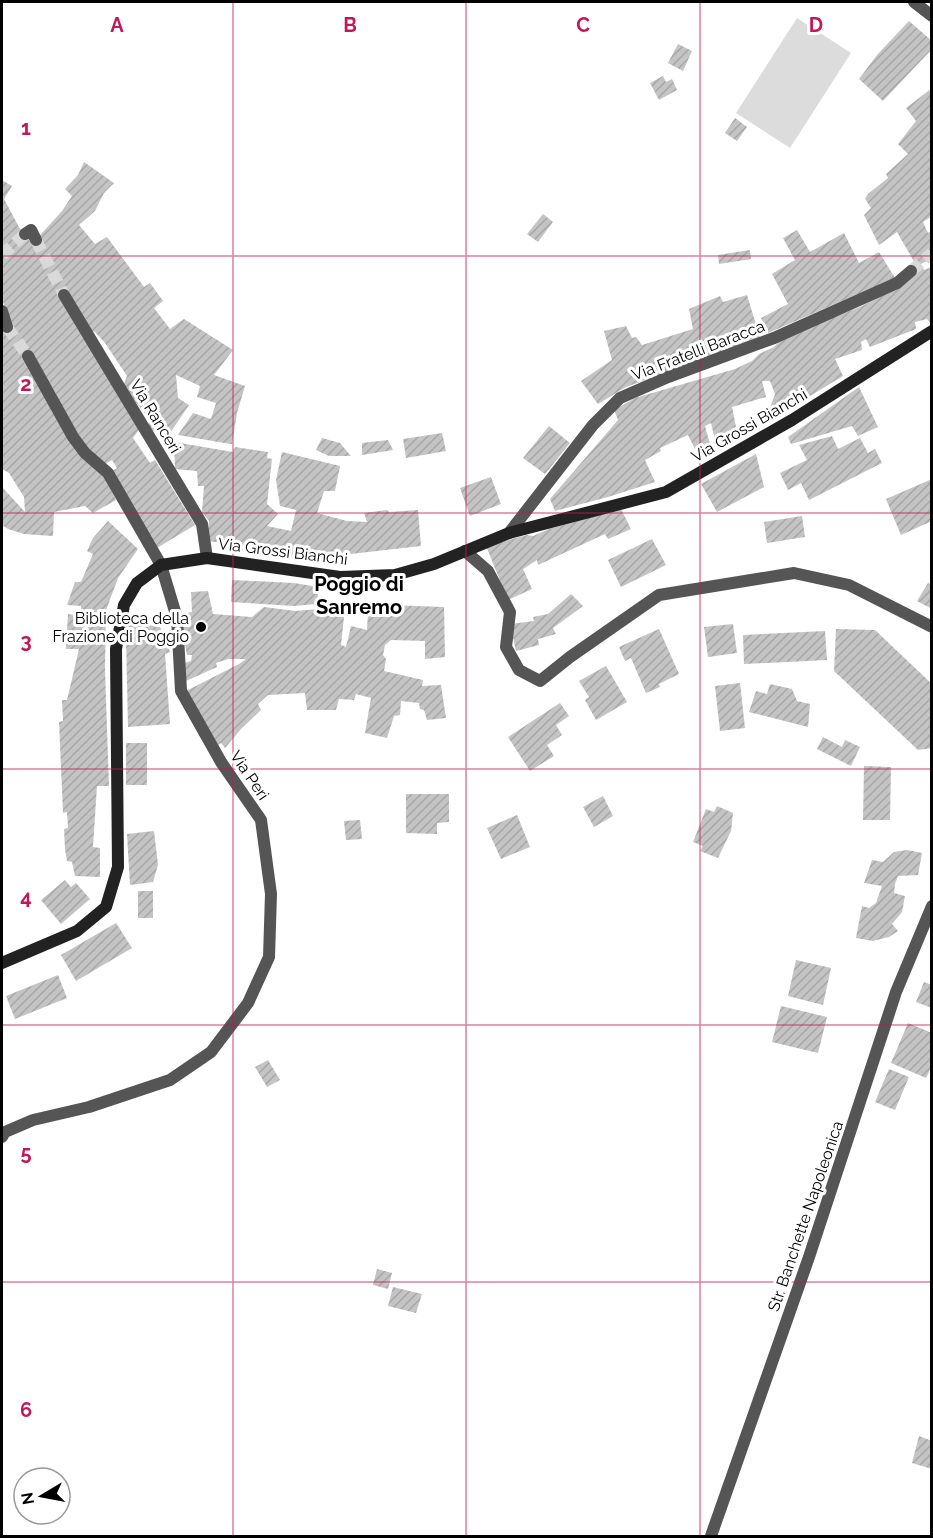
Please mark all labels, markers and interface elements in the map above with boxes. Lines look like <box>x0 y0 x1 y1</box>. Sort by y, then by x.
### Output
text: A <box>110 13 124 37</box>
text: B <box>343 13 357 37</box>
text: C <box>576 13 590 37</box>
text: D <box>809 13 823 37</box>
text: 1 <box>21 116 31 140</box>
street label: Via Fratelli Baracca <box>629 316 767 385</box>
text: 2 <box>20 372 32 396</box>
street label: Via Ranceri <box>126 376 185 457</box>
street label: Via Grossi Bianchi <box>688 385 810 466</box>
street label: Via Grossi Bianchi <box>217 534 349 569</box>
district label: Poggio di Sanremo <box>314 572 404 619</box>
place label: Biblioteca della Frazione di Poggio <box>53 609 189 646</box>
marker: Biblioteca della Frazione di Poggio <box>194 620 208 634</box>
text: 3 <box>20 629 32 653</box>
street label: Via Peri <box>226 747 273 804</box>
text: 4 <box>20 885 32 909</box>
street label: Str. Banchette Napoleonica <box>764 1118 847 1314</box>
text: 5 <box>20 1141 32 1165</box>
text: 6 <box>20 1398 32 1422</box>
north arrow <box>12 1466 72 1526</box>
text: N <box>17 1491 38 1506</box>

